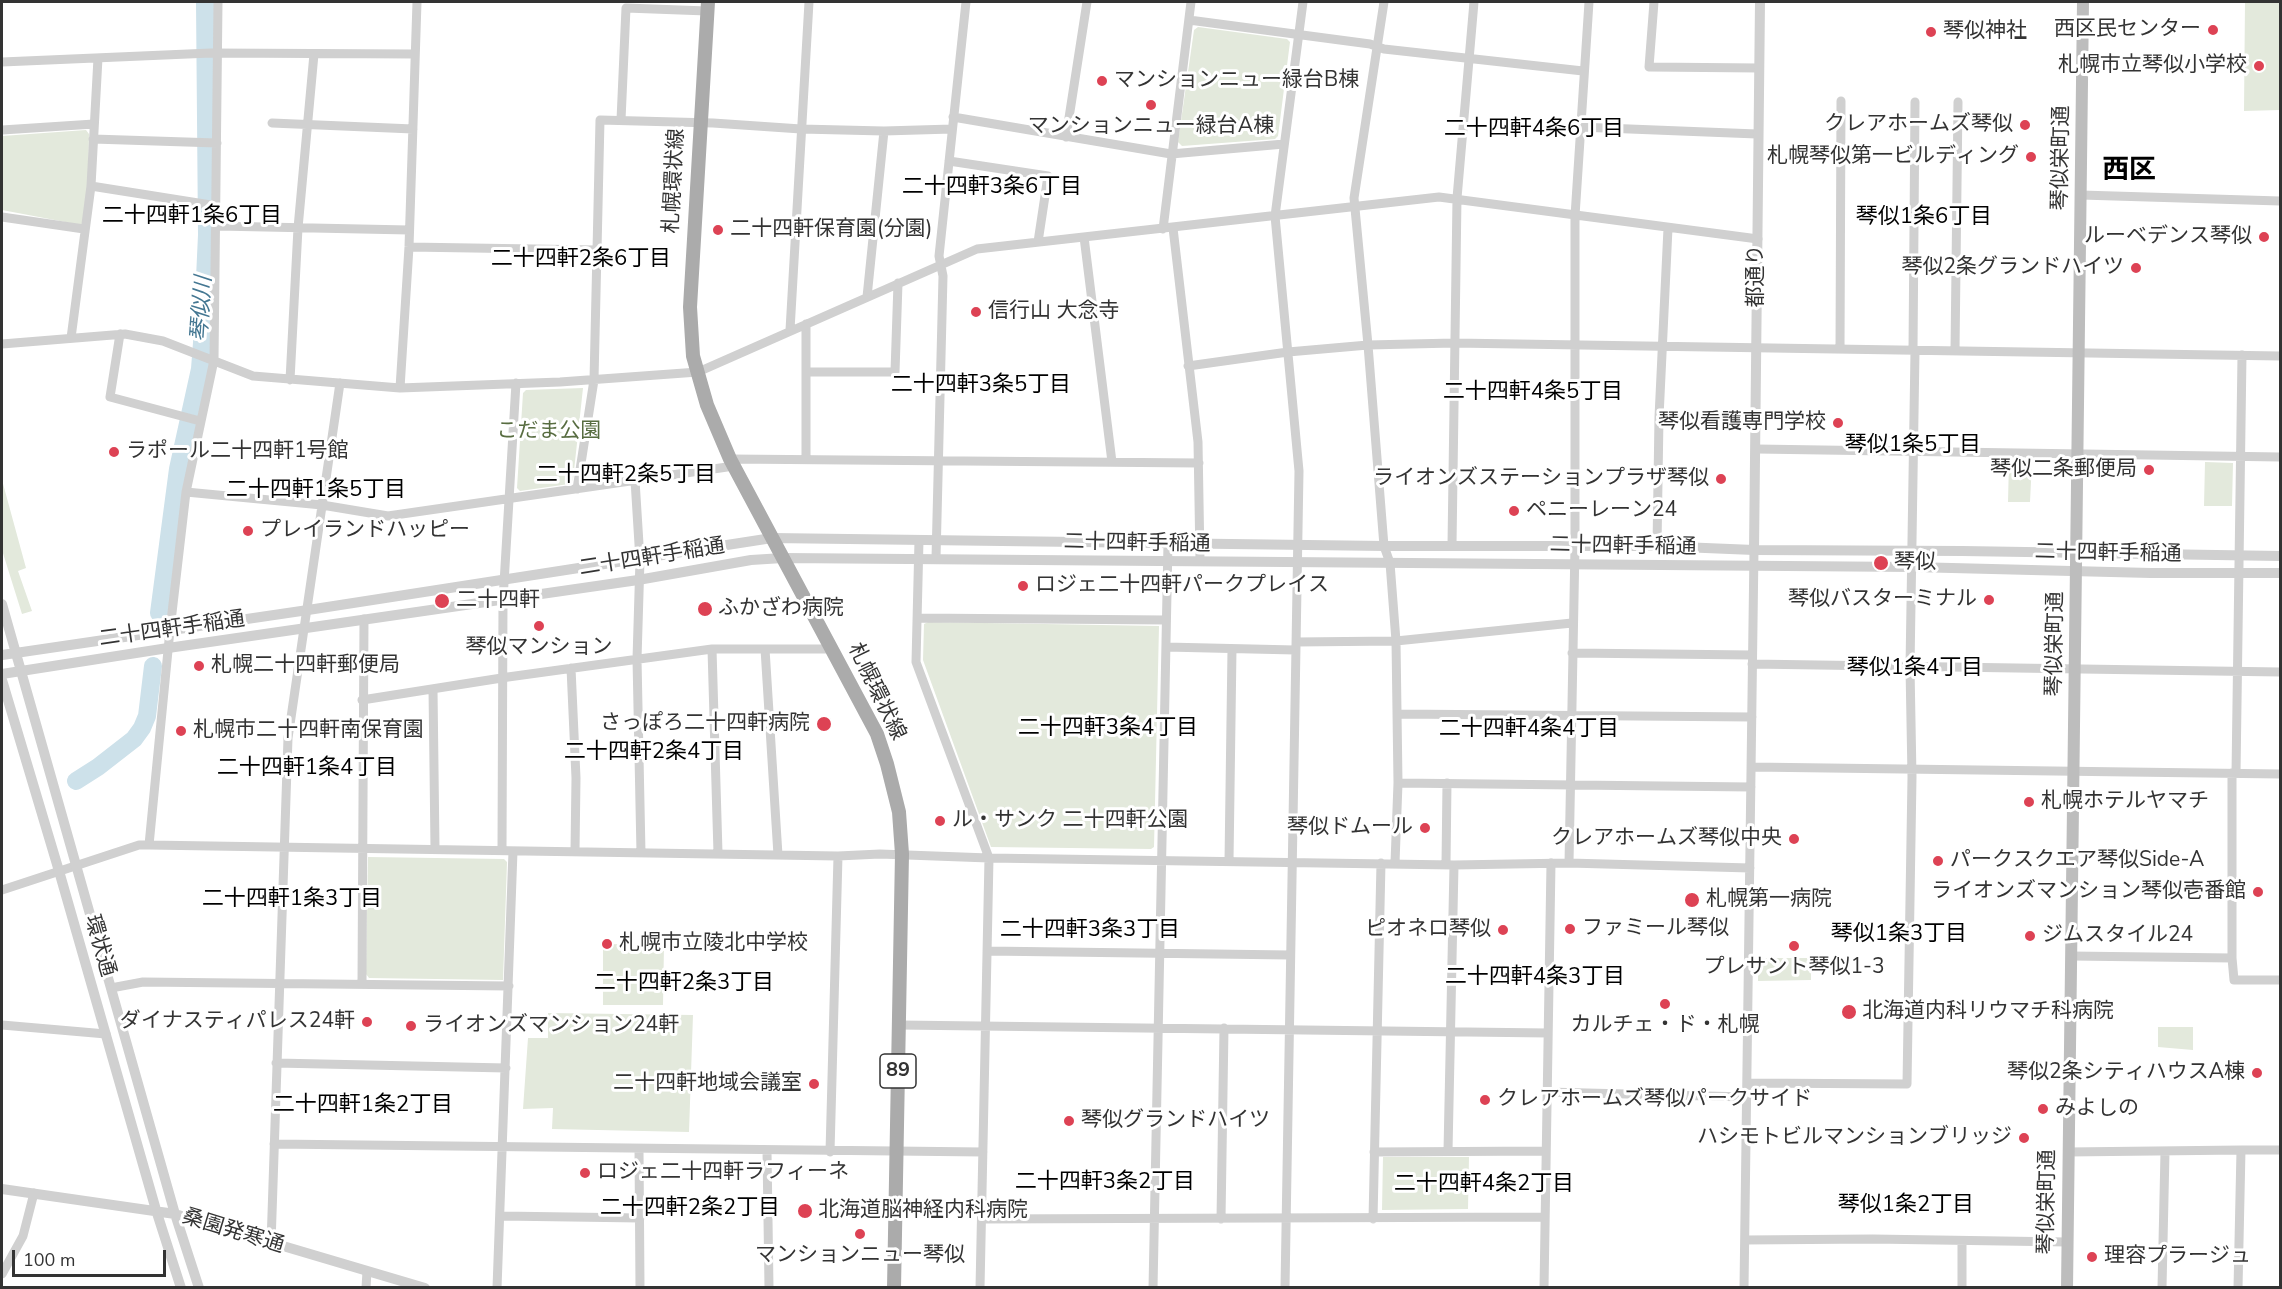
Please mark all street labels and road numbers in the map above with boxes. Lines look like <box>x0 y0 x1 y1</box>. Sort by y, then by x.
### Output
street label: 琴似栄町通 <box>2048 105 2076 211</box>
street label: 札幌環状線 <box>660 128 690 234</box>
street label: 都通り <box>1744 245 1770 307</box>
street label: 二十四軒手稲通 <box>1063 530 1211 558</box>
street label: 二十四軒手稲通 <box>1549 533 1697 561</box>
street label: 二十四軒手稲通 <box>577 534 727 582</box>
street label: 二十四軒手稲通 <box>2034 540 2182 568</box>
street label: 琴似栄町通 <box>2042 591 2070 697</box>
street label: 二十四軒手稲通 <box>97 607 247 653</box>
street label: 札幌環状線 <box>842 639 910 745</box>
street label: 環状通 <box>78 912 120 980</box>
road number: 89 <box>880 1054 916 1088</box>
street label: 琴似栄町通 <box>2034 1149 2062 1255</box>
street label: 桑園発寒通 <box>179 1205 287 1259</box>

